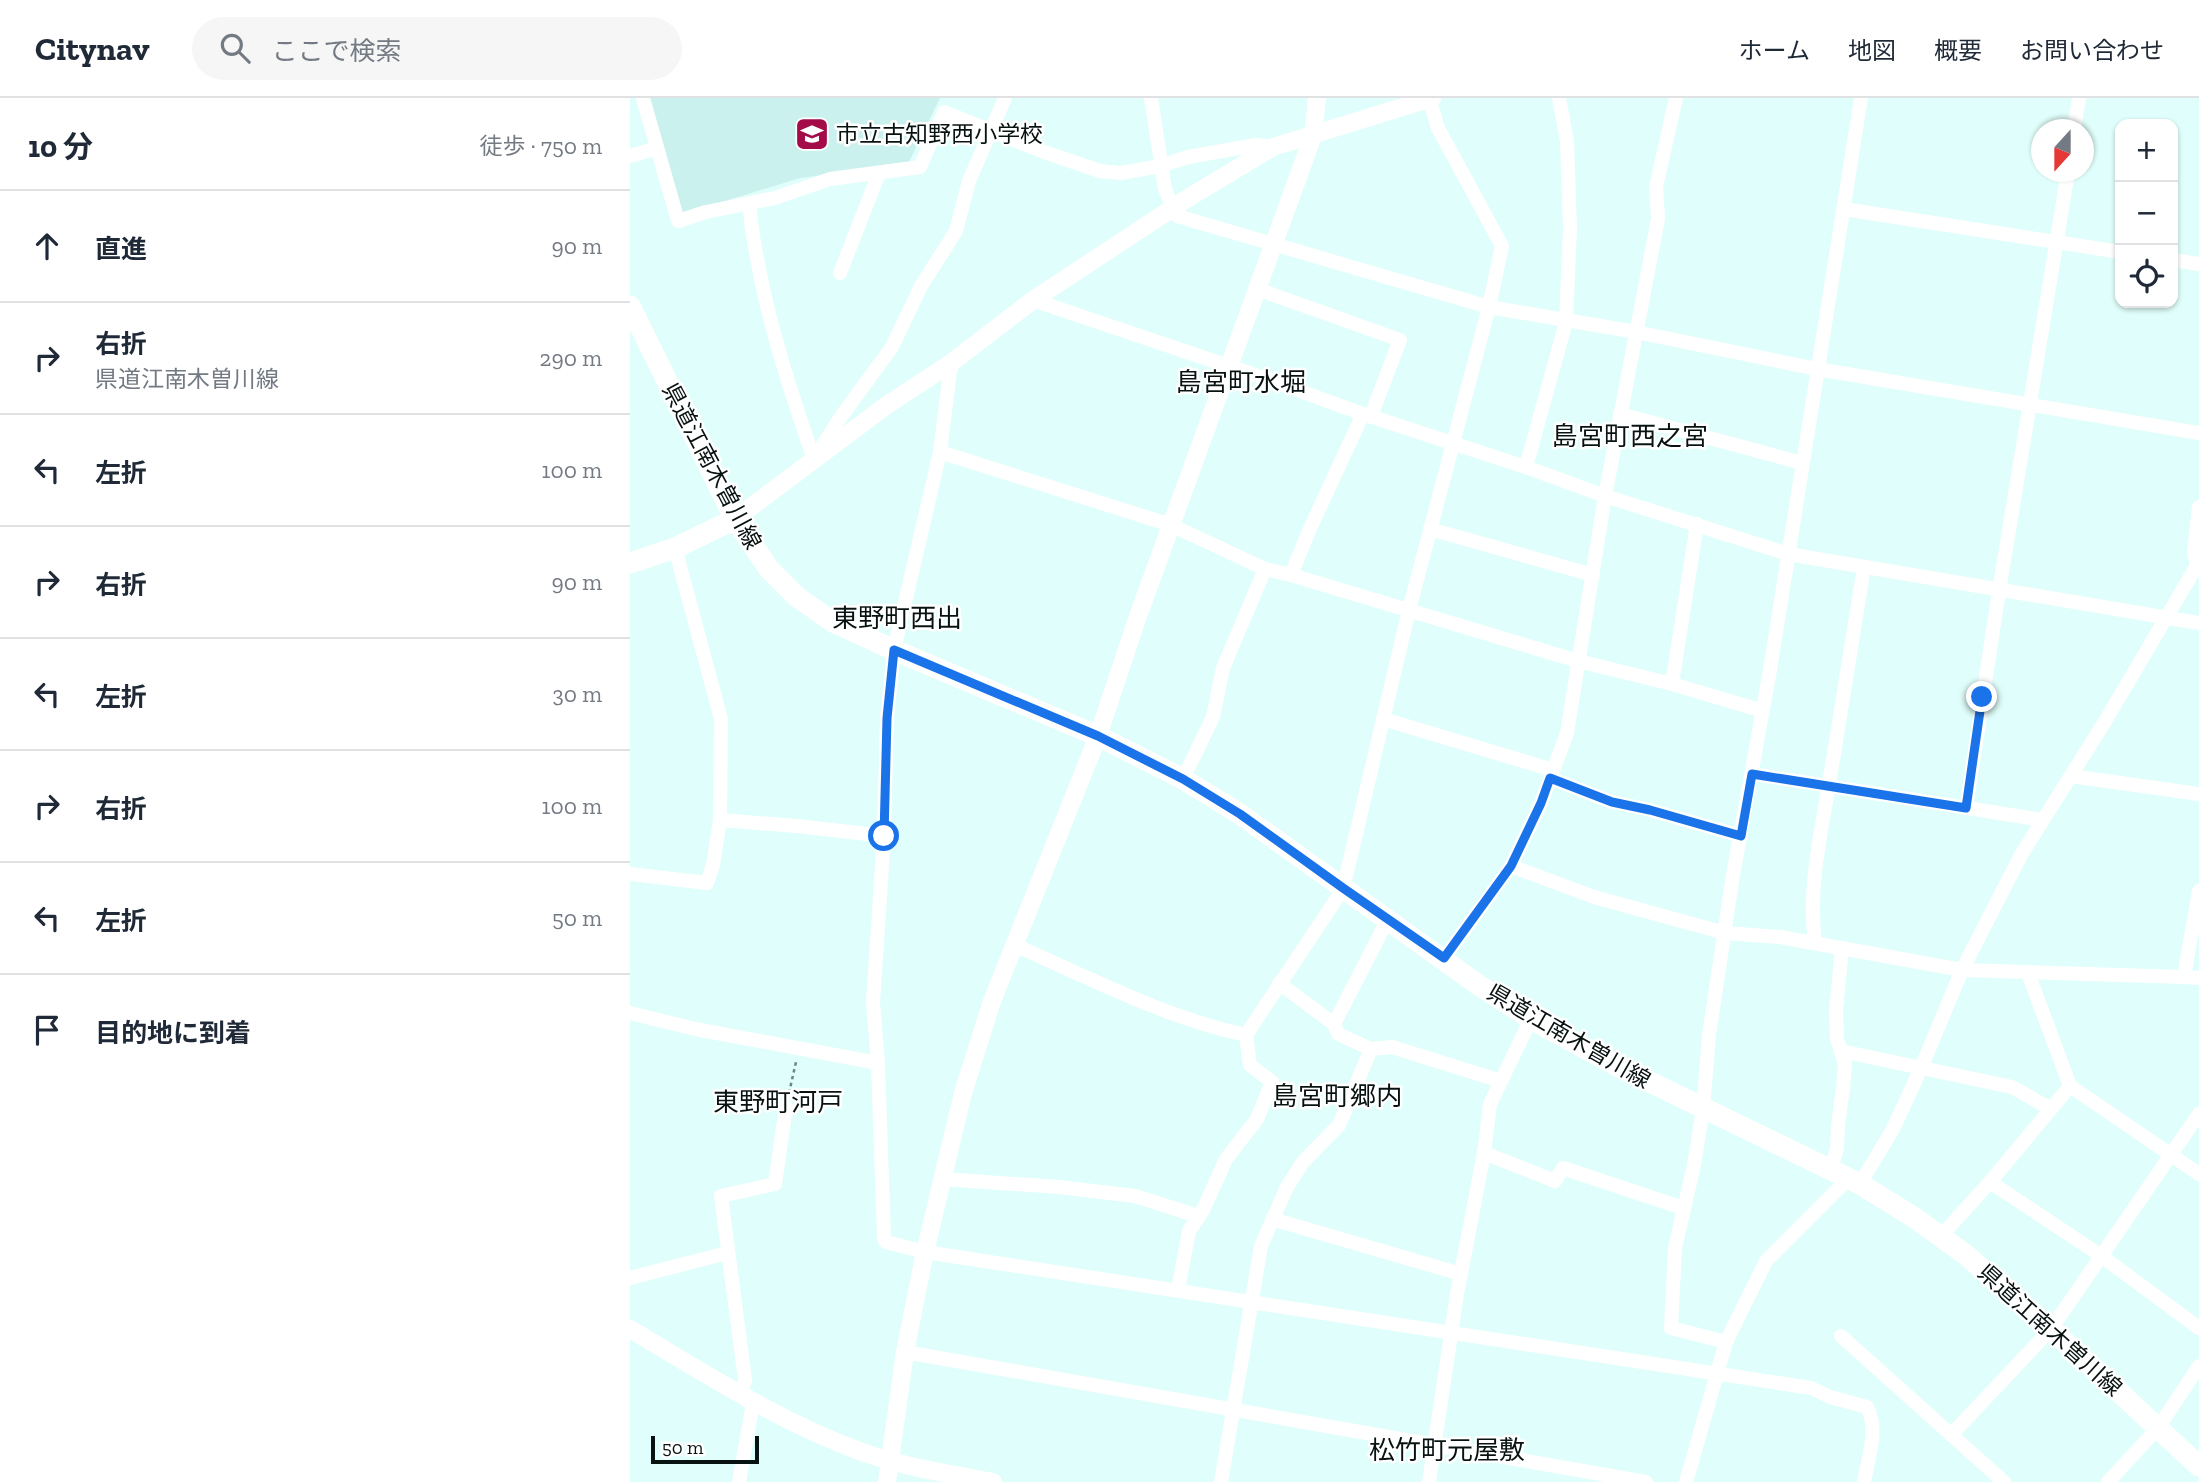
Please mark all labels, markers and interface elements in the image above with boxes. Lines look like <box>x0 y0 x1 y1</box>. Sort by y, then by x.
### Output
search box <box>192 17 682 80</box>
text: Citynav <box>35 29 150 68</box>
icon: search <box>216 29 254 67</box>
text: ここで検索 <box>272 35 402 67</box>
text: ホーム <box>1739 36 1810 65</box>
text: 地図 <box>1848 36 1896 65</box>
text: 概要 <box>1934 36 1982 65</box>
text: お問い合わせ <box>2020 36 2164 65</box>
school or university icon: 市立古知野西小学校 <box>793 115 831 153</box>
north arrow <box>2031 119 2094 182</box>
map controls <box>2115 119 2178 308</box>
button: + <box>2115 119 2178 182</box>
place label: 市立古知野西小学校 <box>836 120 1043 148</box>
text: 10 分 <box>28 129 93 165</box>
text: 徒歩 · 750 m <box>480 132 602 160</box>
button: − <box>2115 182 2178 245</box>
icon: ahead <box>28 227 66 265</box>
text: 90 m <box>551 232 602 260</box>
text: 直進 <box>95 233 147 265</box>
button: locate <box>2115 245 2178 308</box>
text: 右折 <box>95 328 147 360</box>
icon: right <box>28 339 66 377</box>
text: 290 m <box>540 344 602 372</box>
text: 県道江南木曽川線 <box>95 365 279 393</box>
district label: 島宮町水堀 <box>1176 366 1306 398</box>
street label: 県道江南木曽川線 <box>656 378 768 554</box>
district label: 島宮町西之宮 <box>1552 420 1708 452</box>
icon: left <box>28 451 66 489</box>
text: 100 m <box>542 456 602 484</box>
text: 左折 <box>95 457 147 489</box>
icon: right <box>28 563 66 601</box>
text: 90 m <box>551 568 602 596</box>
text: 右折 <box>95 569 147 601</box>
district label: 東野町西出 <box>832 602 962 634</box>
icon: left <box>28 675 66 713</box>
text: 30 m <box>552 680 602 708</box>
text: 左折 <box>95 681 147 713</box>
route end <box>1966 681 1997 712</box>
icon: right <box>28 787 66 825</box>
text: 100 m <box>542 792 602 820</box>
text: 右折 <box>95 793 147 825</box>
route start <box>868 820 899 851</box>
icon: left <box>28 899 66 937</box>
text: 50 m <box>552 904 602 932</box>
text: 左折 <box>95 905 147 937</box>
street label: 県道江南木曽川線 <box>1482 978 1656 1094</box>
icon: arrive <box>28 1011 66 1049</box>
text: 目的地に到着 <box>95 1017 251 1049</box>
district label: 島宮町郷内 <box>1272 1080 1402 1112</box>
district label: 東野町河戸 <box>713 1086 843 1118</box>
street label: 県道江南木曽川線 <box>1972 1258 2128 1402</box>
scale bar <box>651 1433 760 1465</box>
district label: 松竹町元屋敷 <box>1369 1434 1525 1466</box>
text: 50 m <box>662 1436 703 1459</box>

